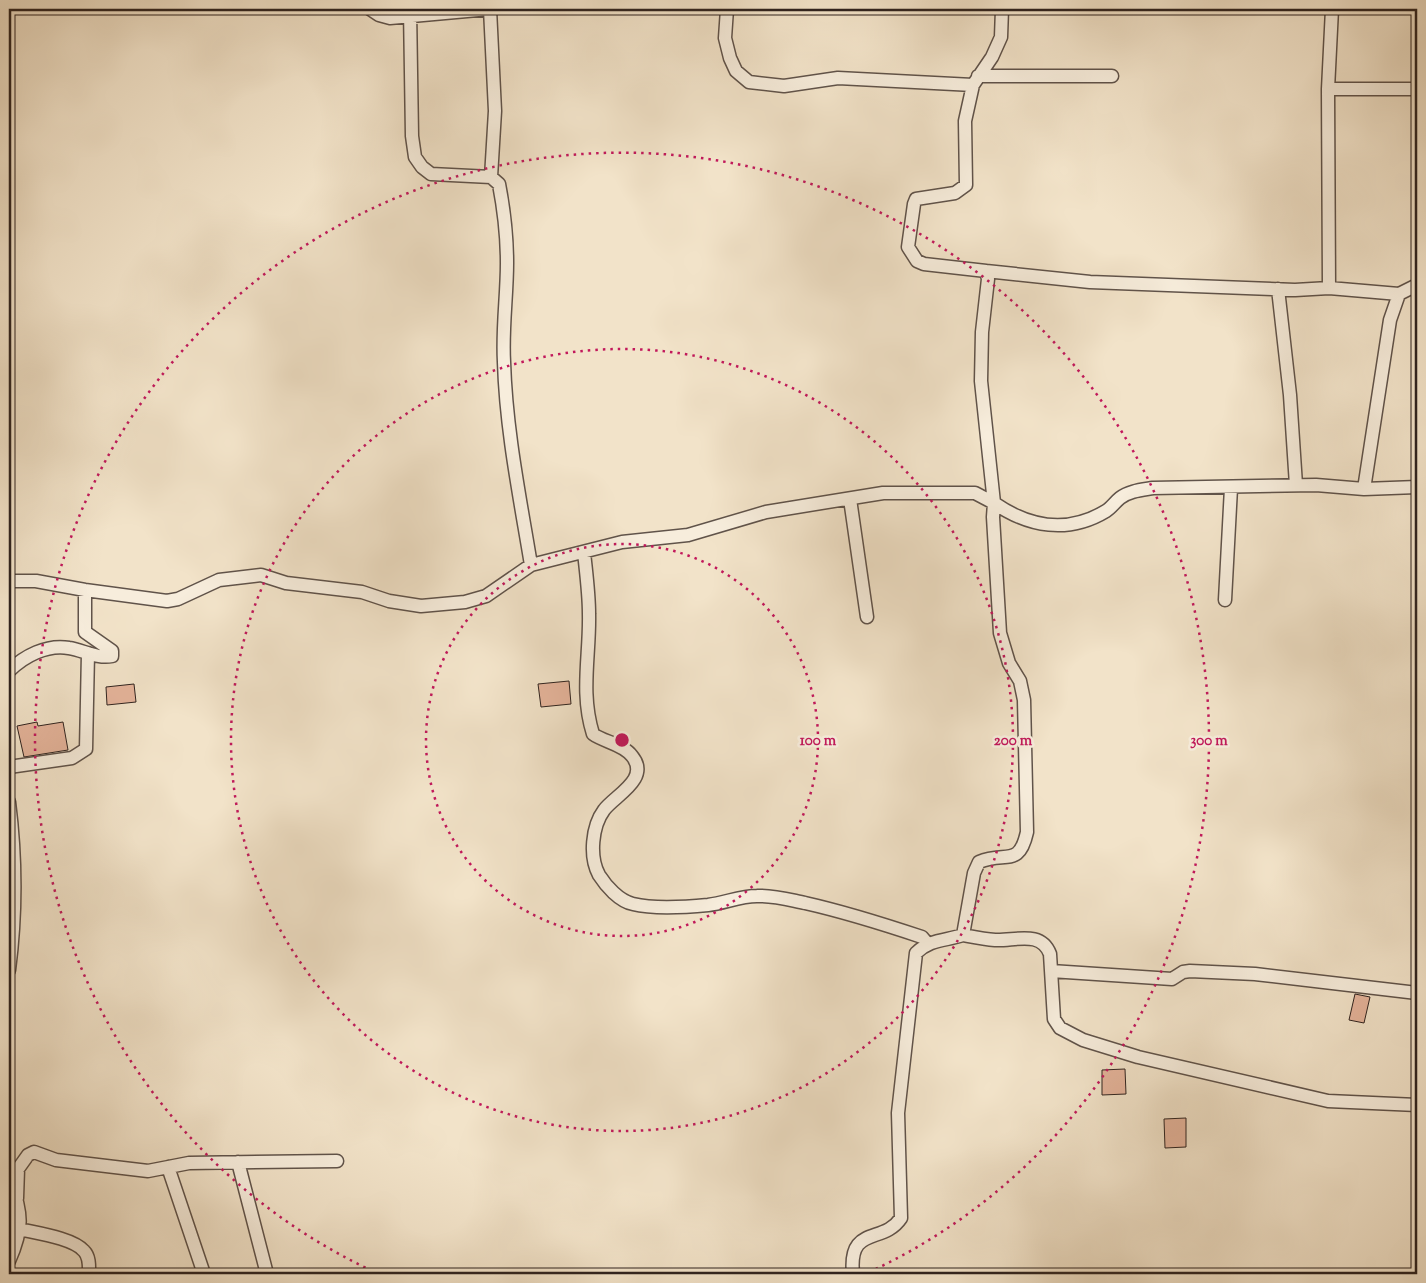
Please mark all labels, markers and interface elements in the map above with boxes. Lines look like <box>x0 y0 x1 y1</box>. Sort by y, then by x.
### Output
centre of rings <box>613 731 631 749</box>
text: 100 m <box>800 731 837 752</box>
text: 200 m <box>994 731 1033 752</box>
text: 300 m <box>1190 731 1228 752</box>

